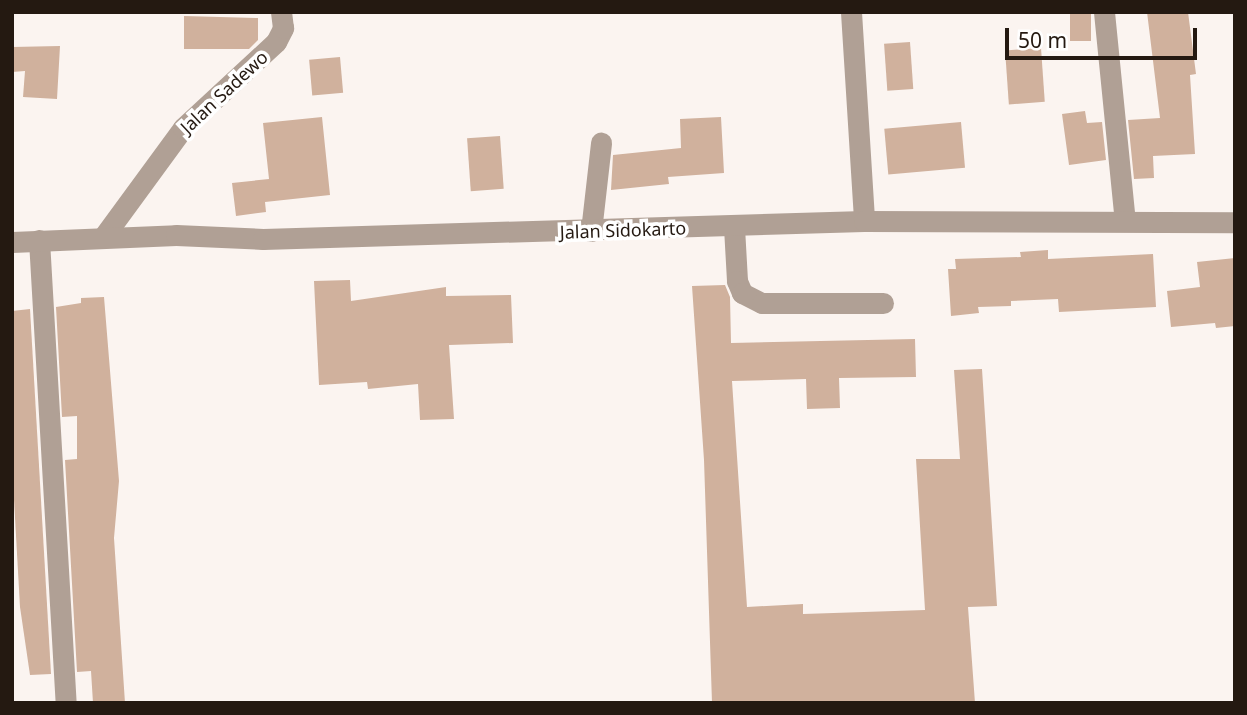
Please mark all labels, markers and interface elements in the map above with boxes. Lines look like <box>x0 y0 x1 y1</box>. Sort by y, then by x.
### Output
scale bar <box>1009 14 1202 58</box>
text: 50 m <box>1018 26 1067 54</box>
street label: Jalan Sadewo <box>176 46 272 138</box>
street label: Jalan Sidokarto <box>559 217 687 243</box>

